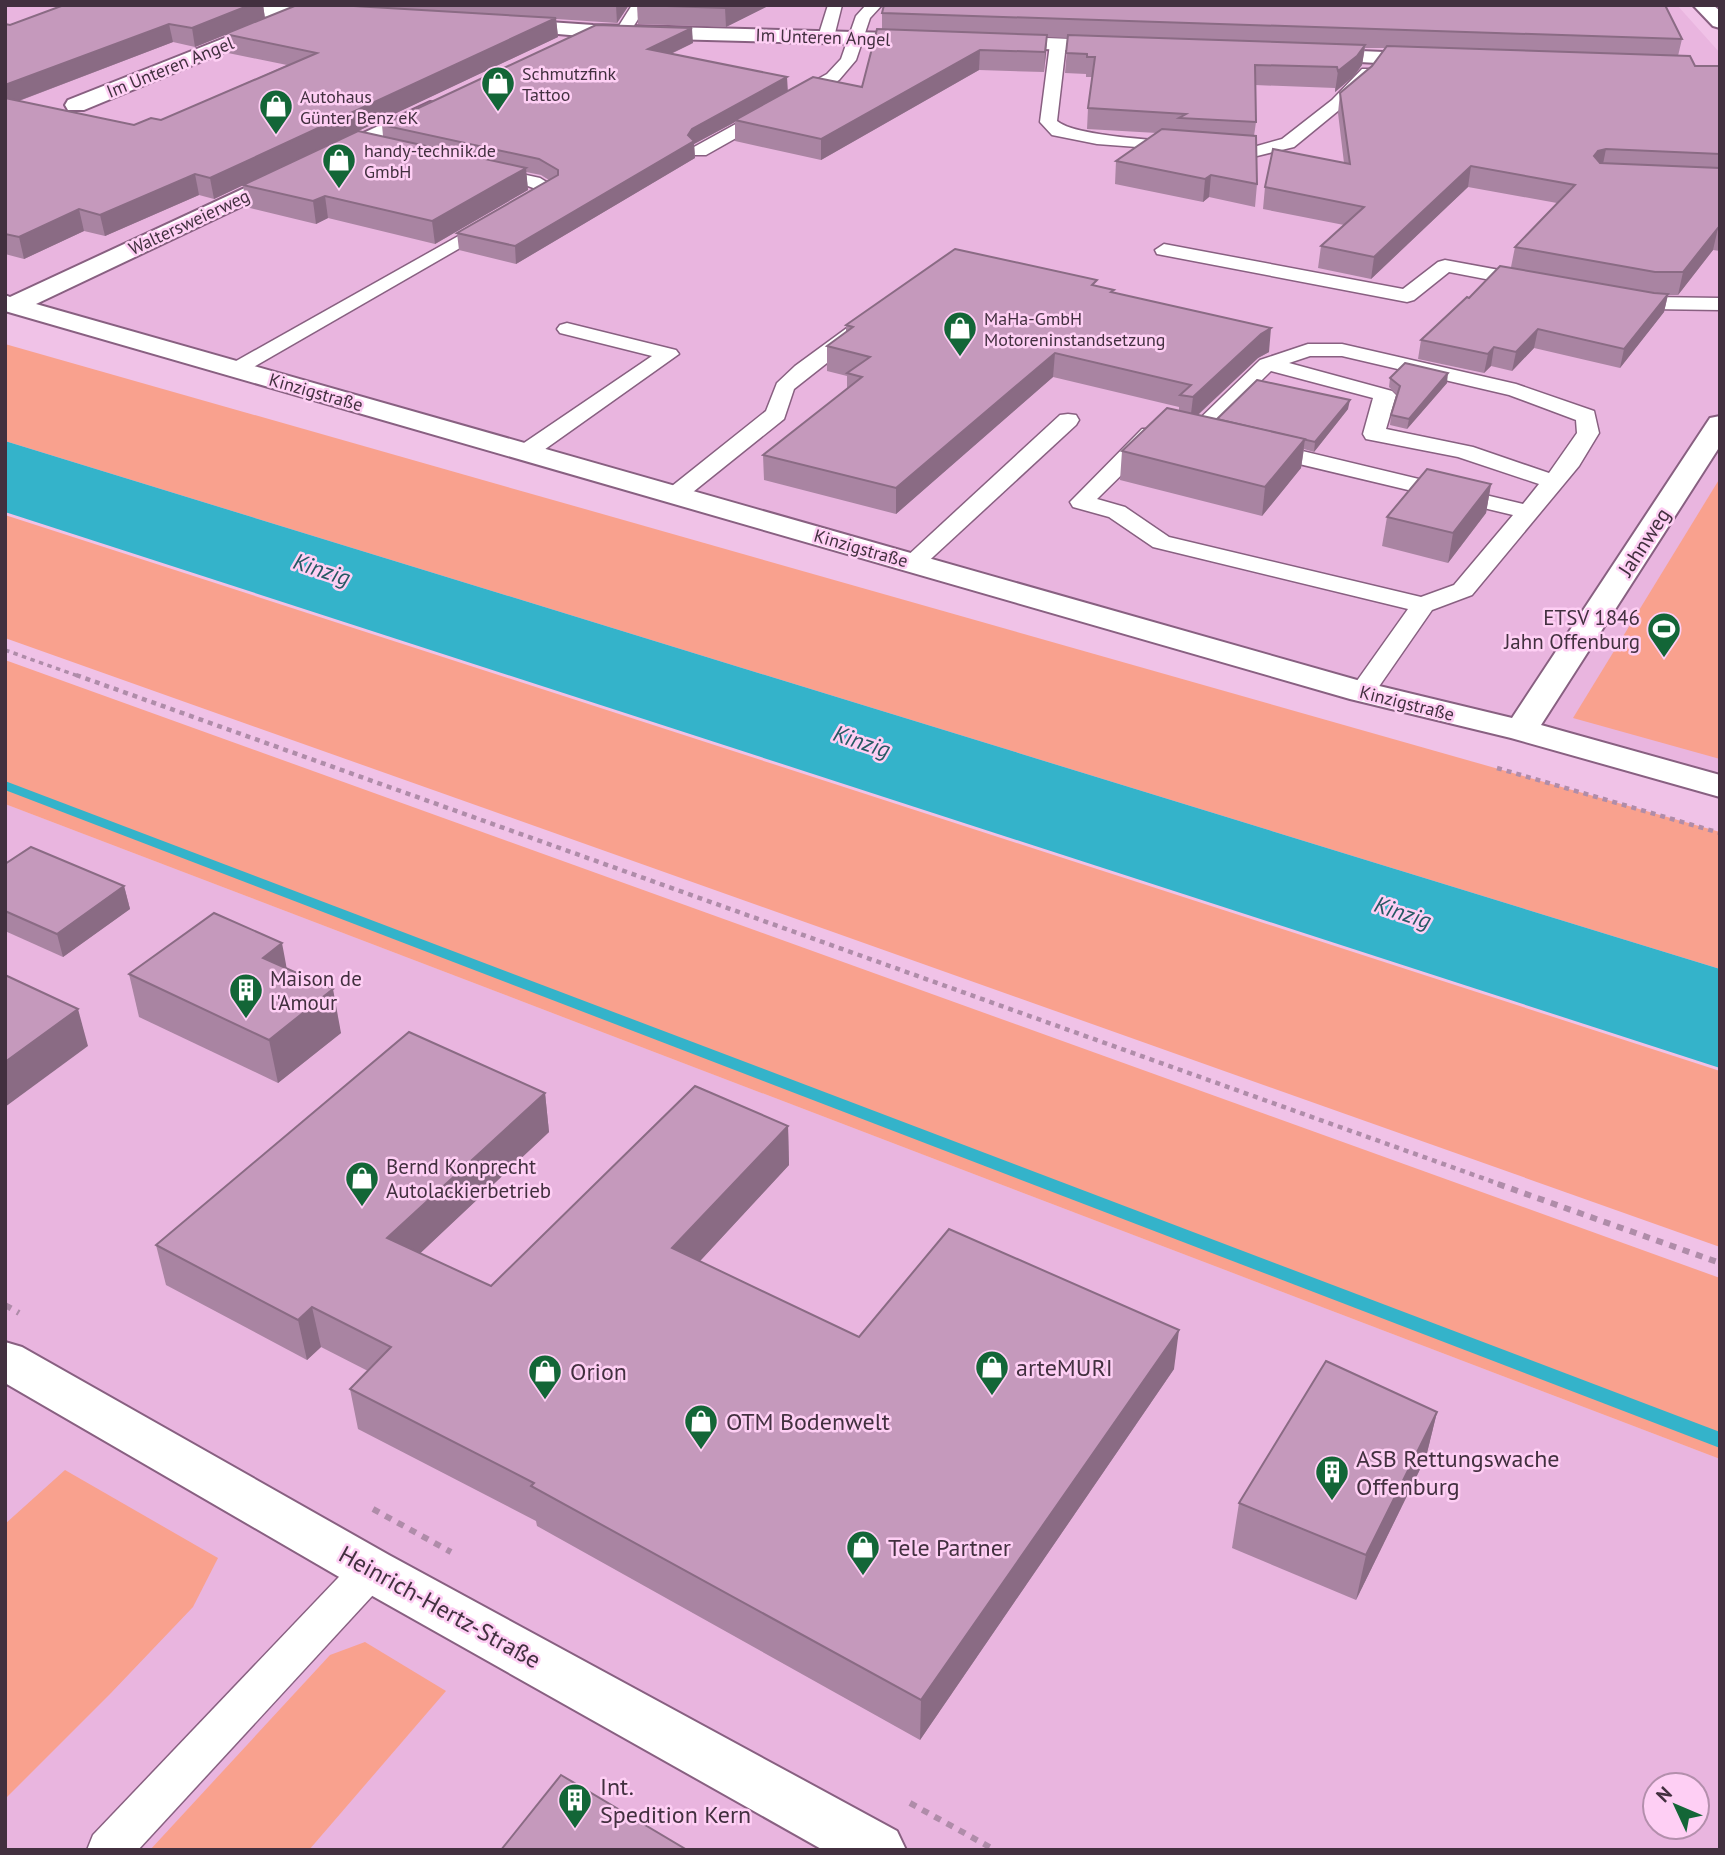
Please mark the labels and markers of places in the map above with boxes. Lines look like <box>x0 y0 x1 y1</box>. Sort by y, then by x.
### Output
place label: Schmutzfink Tattoo <box>522 62 617 106</box>
shop icon: Schmutzfink Tattoo <box>479 64 517 113</box>
place label: Autohaus Günter Benz eK <box>300 85 418 129</box>
shop icon: Autohaus Günter Benz eK <box>257 87 295 136</box>
place label: handy-technik.de GmbH <box>364 139 496 183</box>
shop icon: handy-technik.de GmbH <box>320 141 358 190</box>
place label: MaHa-GmbH Motoreninstandsetzung <box>984 307 1165 351</box>
shop icon: MaHa-GmbH Motoreninstandsetzung <box>941 309 979 358</box>
place label: ETSV 1846 Jahn Offenburg <box>1503 604 1640 655</box>
sports icon: ETSV 1846 Jahn Offenburg <box>1645 610 1683 659</box>
place label: Maison de l'Amour <box>270 965 362 1016</box>
building icon: Maison de l'Amour <box>227 971 265 1020</box>
place label: Bernd Konprecht Autolackierbetrieb <box>386 1153 551 1204</box>
shop icon: Bernd Konprecht Autolackierbetrieb <box>343 1159 381 1208</box>
shop icon: arteMURI <box>973 1348 1011 1397</box>
shop icon: Orion <box>526 1352 564 1401</box>
place label: arteMURI <box>1016 1352 1113 1383</box>
place label: Orion <box>570 1356 627 1387</box>
shop icon: OTM Bodenwelt <box>682 1402 720 1451</box>
place label: OTM Bodenwelt <box>726 1406 890 1437</box>
place label: ASB Rettungswache Offenburg <box>1356 1443 1560 1502</box>
building icon: ASB Rettungswache Offenburg <box>1313 1453 1351 1502</box>
shop icon: Tele Partner <box>844 1528 882 1577</box>
place label: Tele Partner <box>888 1532 1011 1563</box>
place label: Int. Spedition Kern <box>600 1771 751 1830</box>
building icon: Int. Spedition Kern <box>556 1781 594 1830</box>

